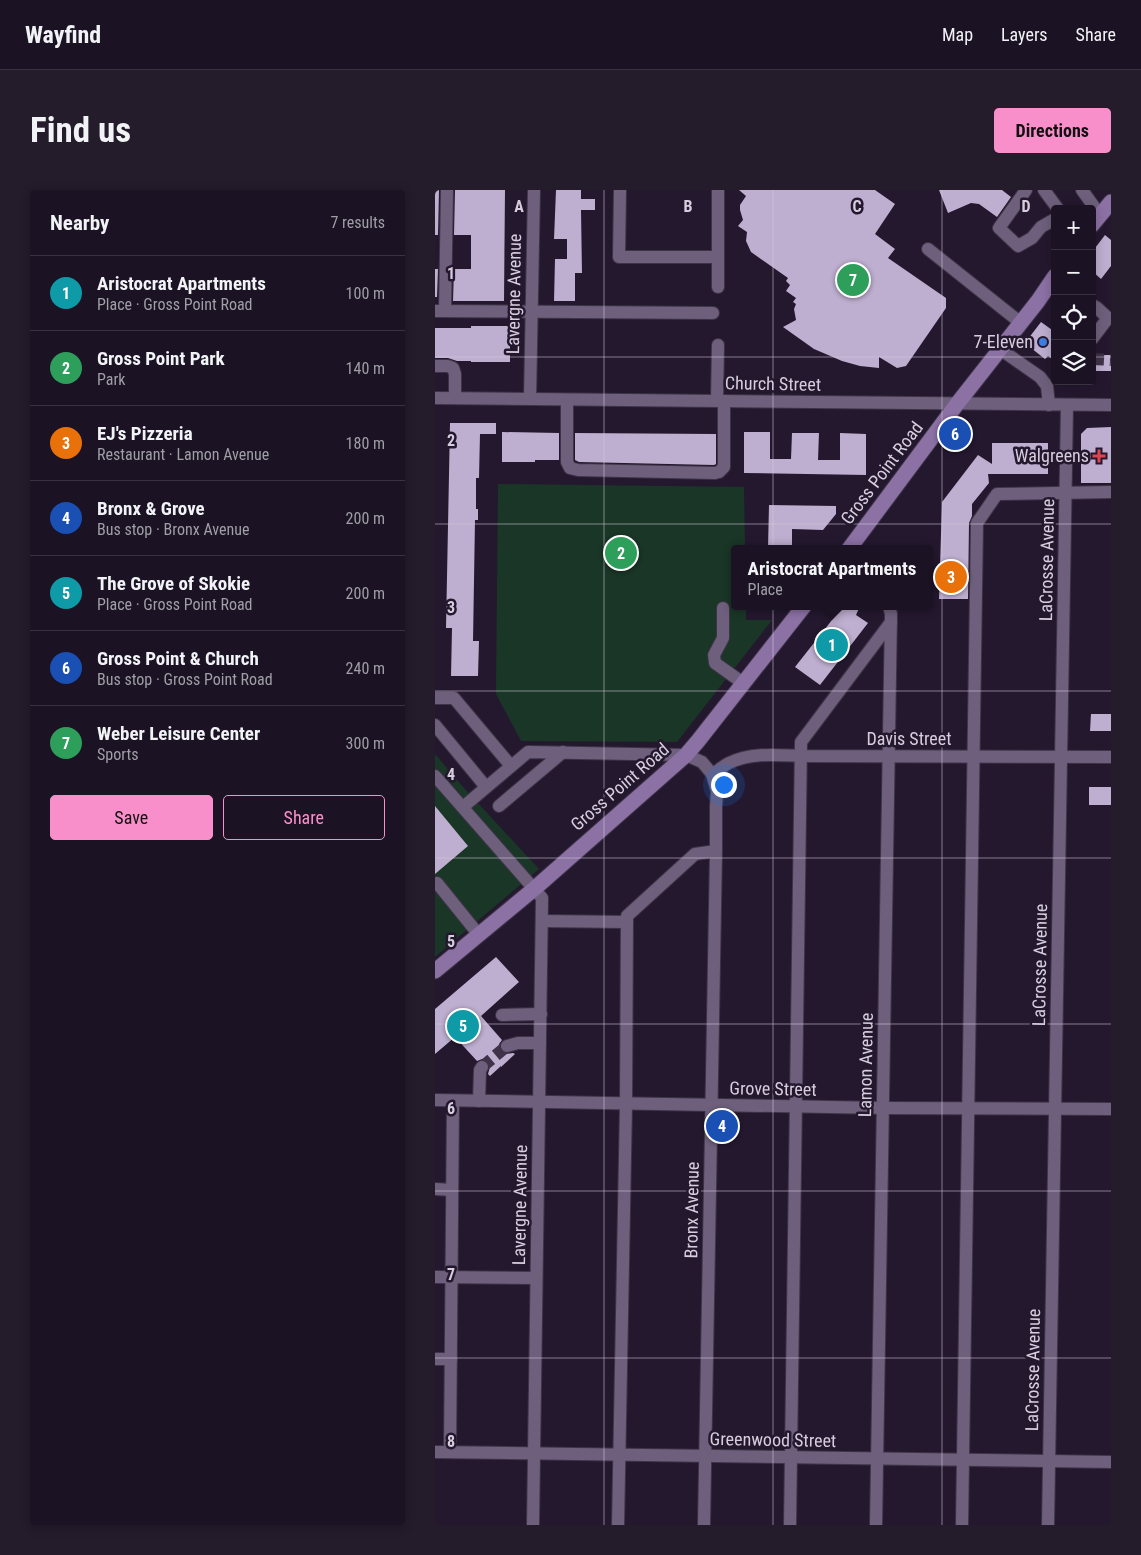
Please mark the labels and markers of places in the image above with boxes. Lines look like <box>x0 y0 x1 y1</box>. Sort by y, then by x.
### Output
pin: 7 <box>837 261 869 299</box>
place label: 7-Eleven <box>974 331 1033 352</box>
marker: 7-Eleven <box>1037 336 1049 348</box>
pin: 6 <box>939 415 971 453</box>
place label: Walgreens <box>1015 445 1089 466</box>
marker: Walgreens <box>1093 450 1105 462</box>
pin: 2 <box>605 534 637 572</box>
pin: 3 <box>935 558 967 596</box>
pin: 1 <box>816 626 848 664</box>
pin: 5 <box>447 1007 479 1045</box>
pin: 4 <box>706 1107 738 1145</box>

